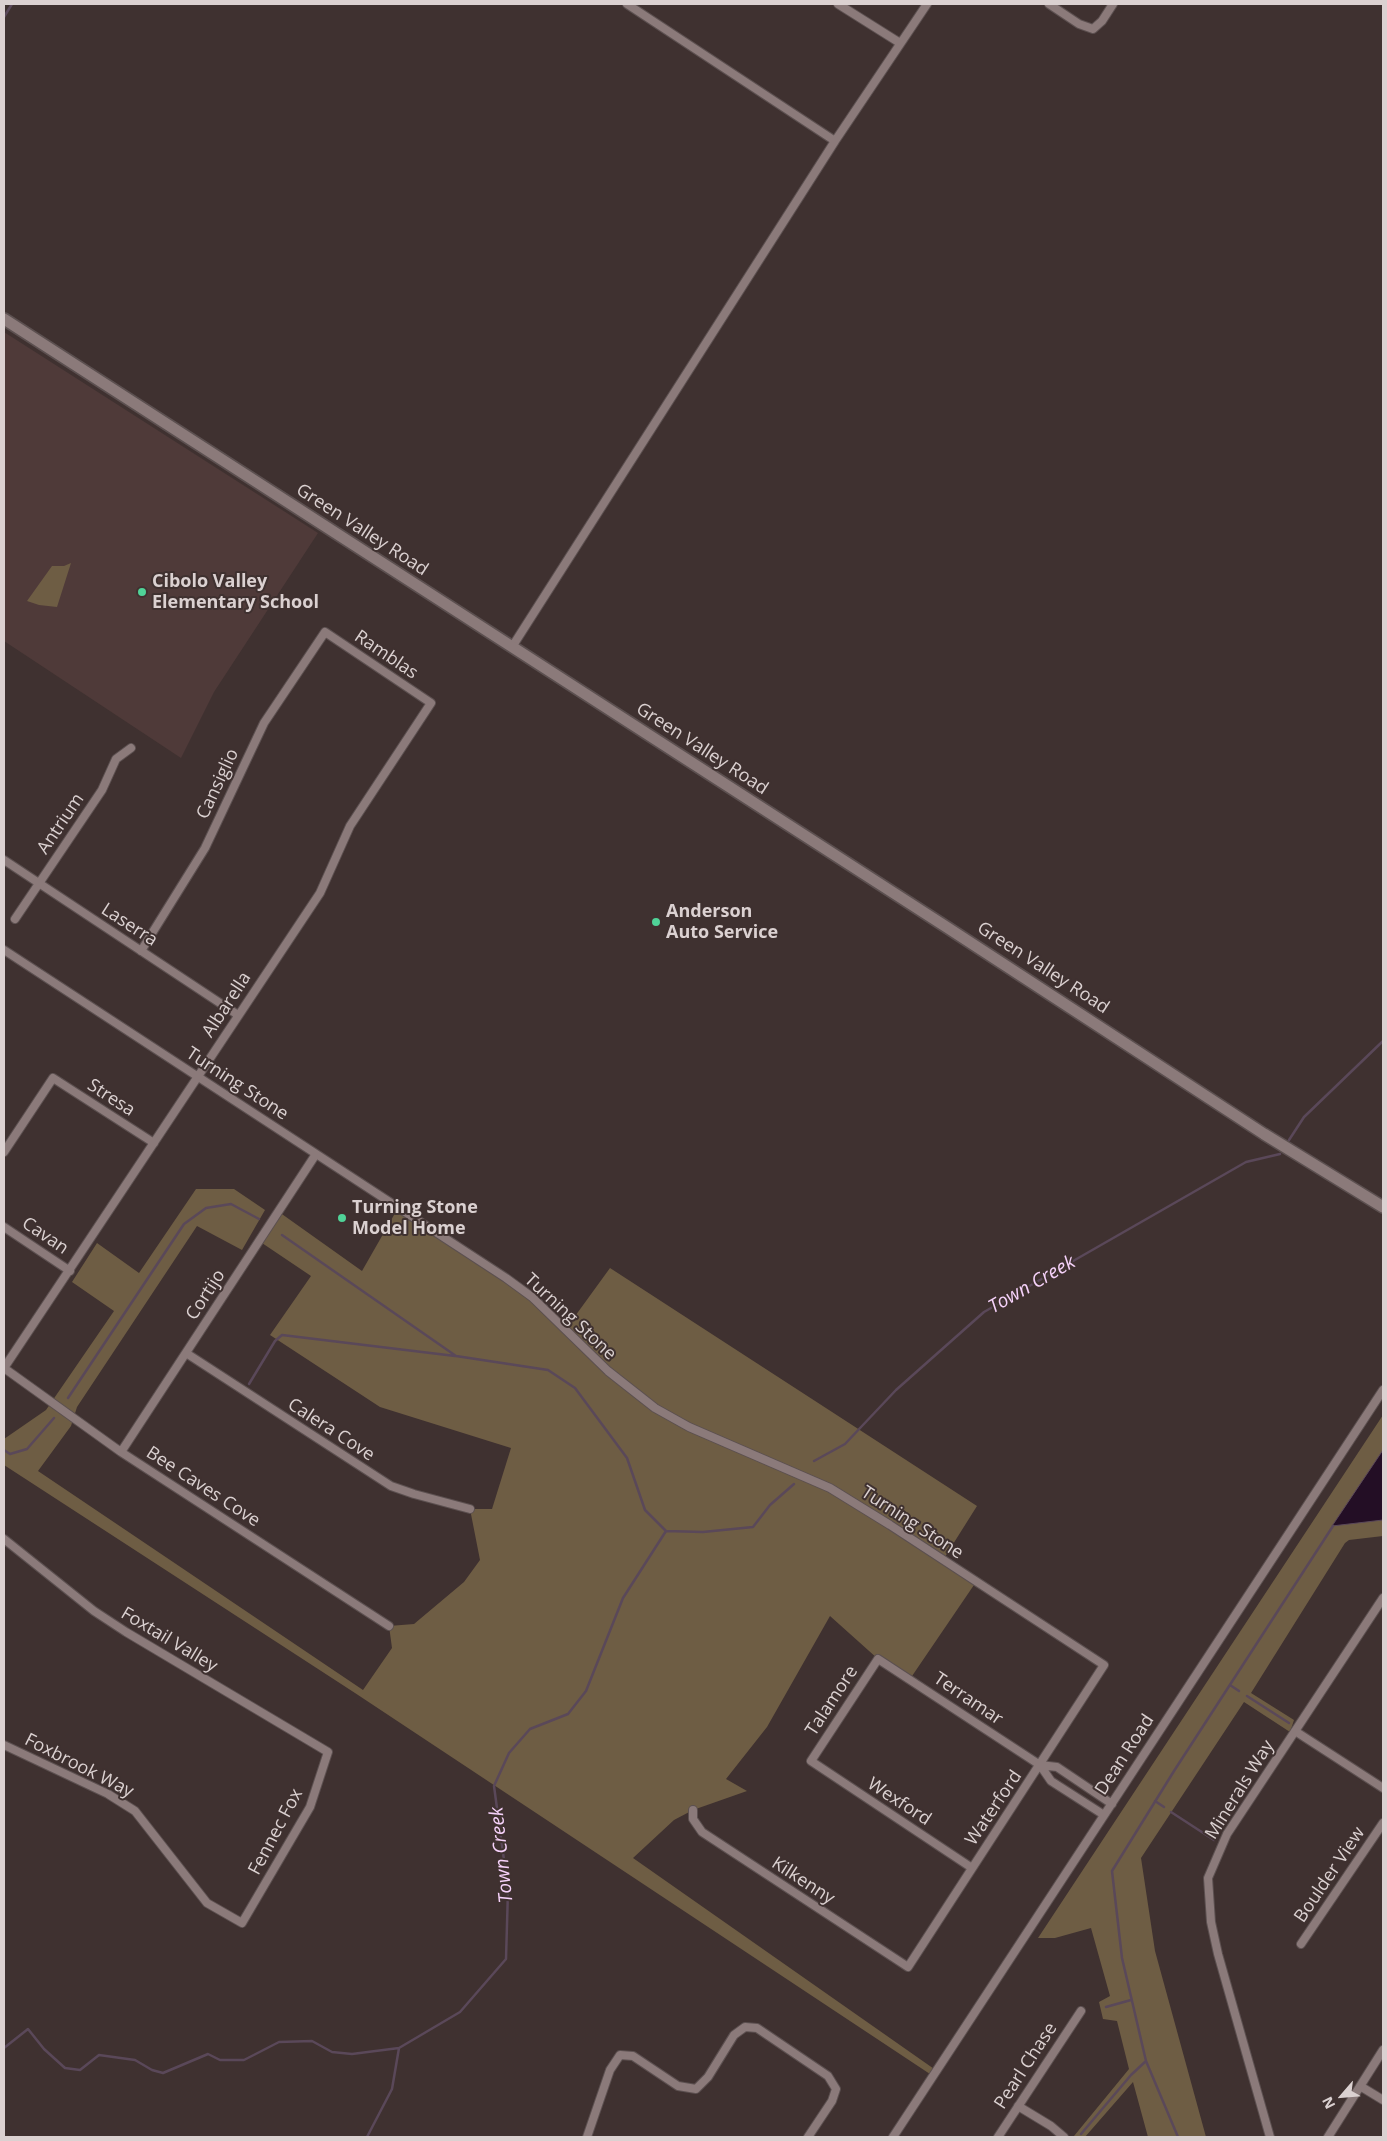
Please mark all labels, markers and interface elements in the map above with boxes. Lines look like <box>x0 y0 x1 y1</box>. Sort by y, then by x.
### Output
street label: Green Valley Road <box>292 479 432 581</box>
place label: Cibolo Valley Elementary School <box>152 571 319 614</box>
marker: Cibolo Valley Elementary School <box>136 586 148 598</box>
street label: Ramblas <box>350 626 422 684</box>
street label: Green Valley Road <box>632 698 772 800</box>
street label: Cansiglio <box>192 745 244 823</box>
street label: Antrium <box>33 790 89 858</box>
street label: Laserra <box>97 899 161 951</box>
place label: Anderson Auto Service <box>666 901 778 944</box>
marker: Anderson Auto Service <box>650 916 662 928</box>
street label: Green Valley Road <box>973 917 1113 1019</box>
street label: Albarella <box>198 968 256 1042</box>
street label: Turning Stone <box>182 1043 292 1125</box>
street label: Stresa <box>83 1075 139 1121</box>
place label: Turning Stone Model Home <box>352 1197 478 1240</box>
marker: Turning Stone Model Home <box>336 1212 348 1224</box>
street label: Cavan <box>18 1213 72 1259</box>
water label: Town Creek <box>984 1251 1080 1319</box>
street label: Cortijo <box>182 1266 230 1324</box>
street label: Turning Stone <box>520 1269 620 1365</box>
street label: Calera Cove <box>283 1394 379 1466</box>
street label: Bee Caves Cove <box>142 1442 264 1532</box>
street label: Turning Stone <box>857 1482 967 1564</box>
street label: Foxtail Valley <box>117 1603 221 1677</box>
street label: Talamore <box>801 1662 863 1740</box>
street label: Terramar <box>929 1668 1007 1730</box>
street label: Dean Road <box>1091 1711 1159 1799</box>
street label: Foxbrook Way <box>21 1729 137 1803</box>
street label: Minerals Way <box>1201 1736 1279 1844</box>
street label: Waterford <box>961 1766 1027 1850</box>
street label: Wexford <box>863 1773 935 1831</box>
street label: Fennec Fox <box>244 1785 308 1879</box>
water label: Town Creek <box>486 1806 518 1904</box>
street label: Boulder View <box>1290 1823 1370 1927</box>
street label: Kilkenny <box>767 1853 839 1909</box>
street label: Pearl Chase <box>990 2019 1062 2113</box>
north arrow <box>1317 2071 1367 2121</box>
text: N <box>1317 2094 1339 2112</box>

